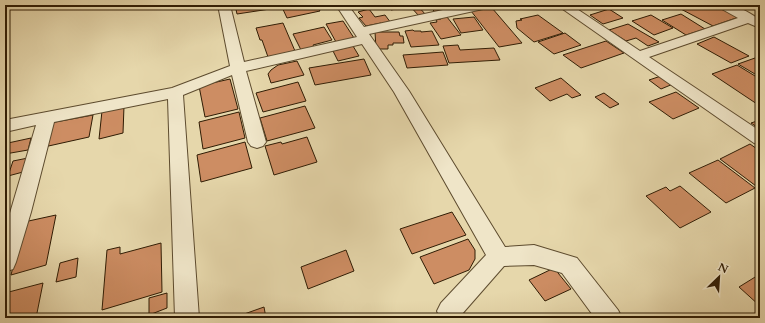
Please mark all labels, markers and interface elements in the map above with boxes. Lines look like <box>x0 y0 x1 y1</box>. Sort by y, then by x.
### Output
north arrow <box>699 257 739 297</box>
text: N <box>716 260 731 277</box>

